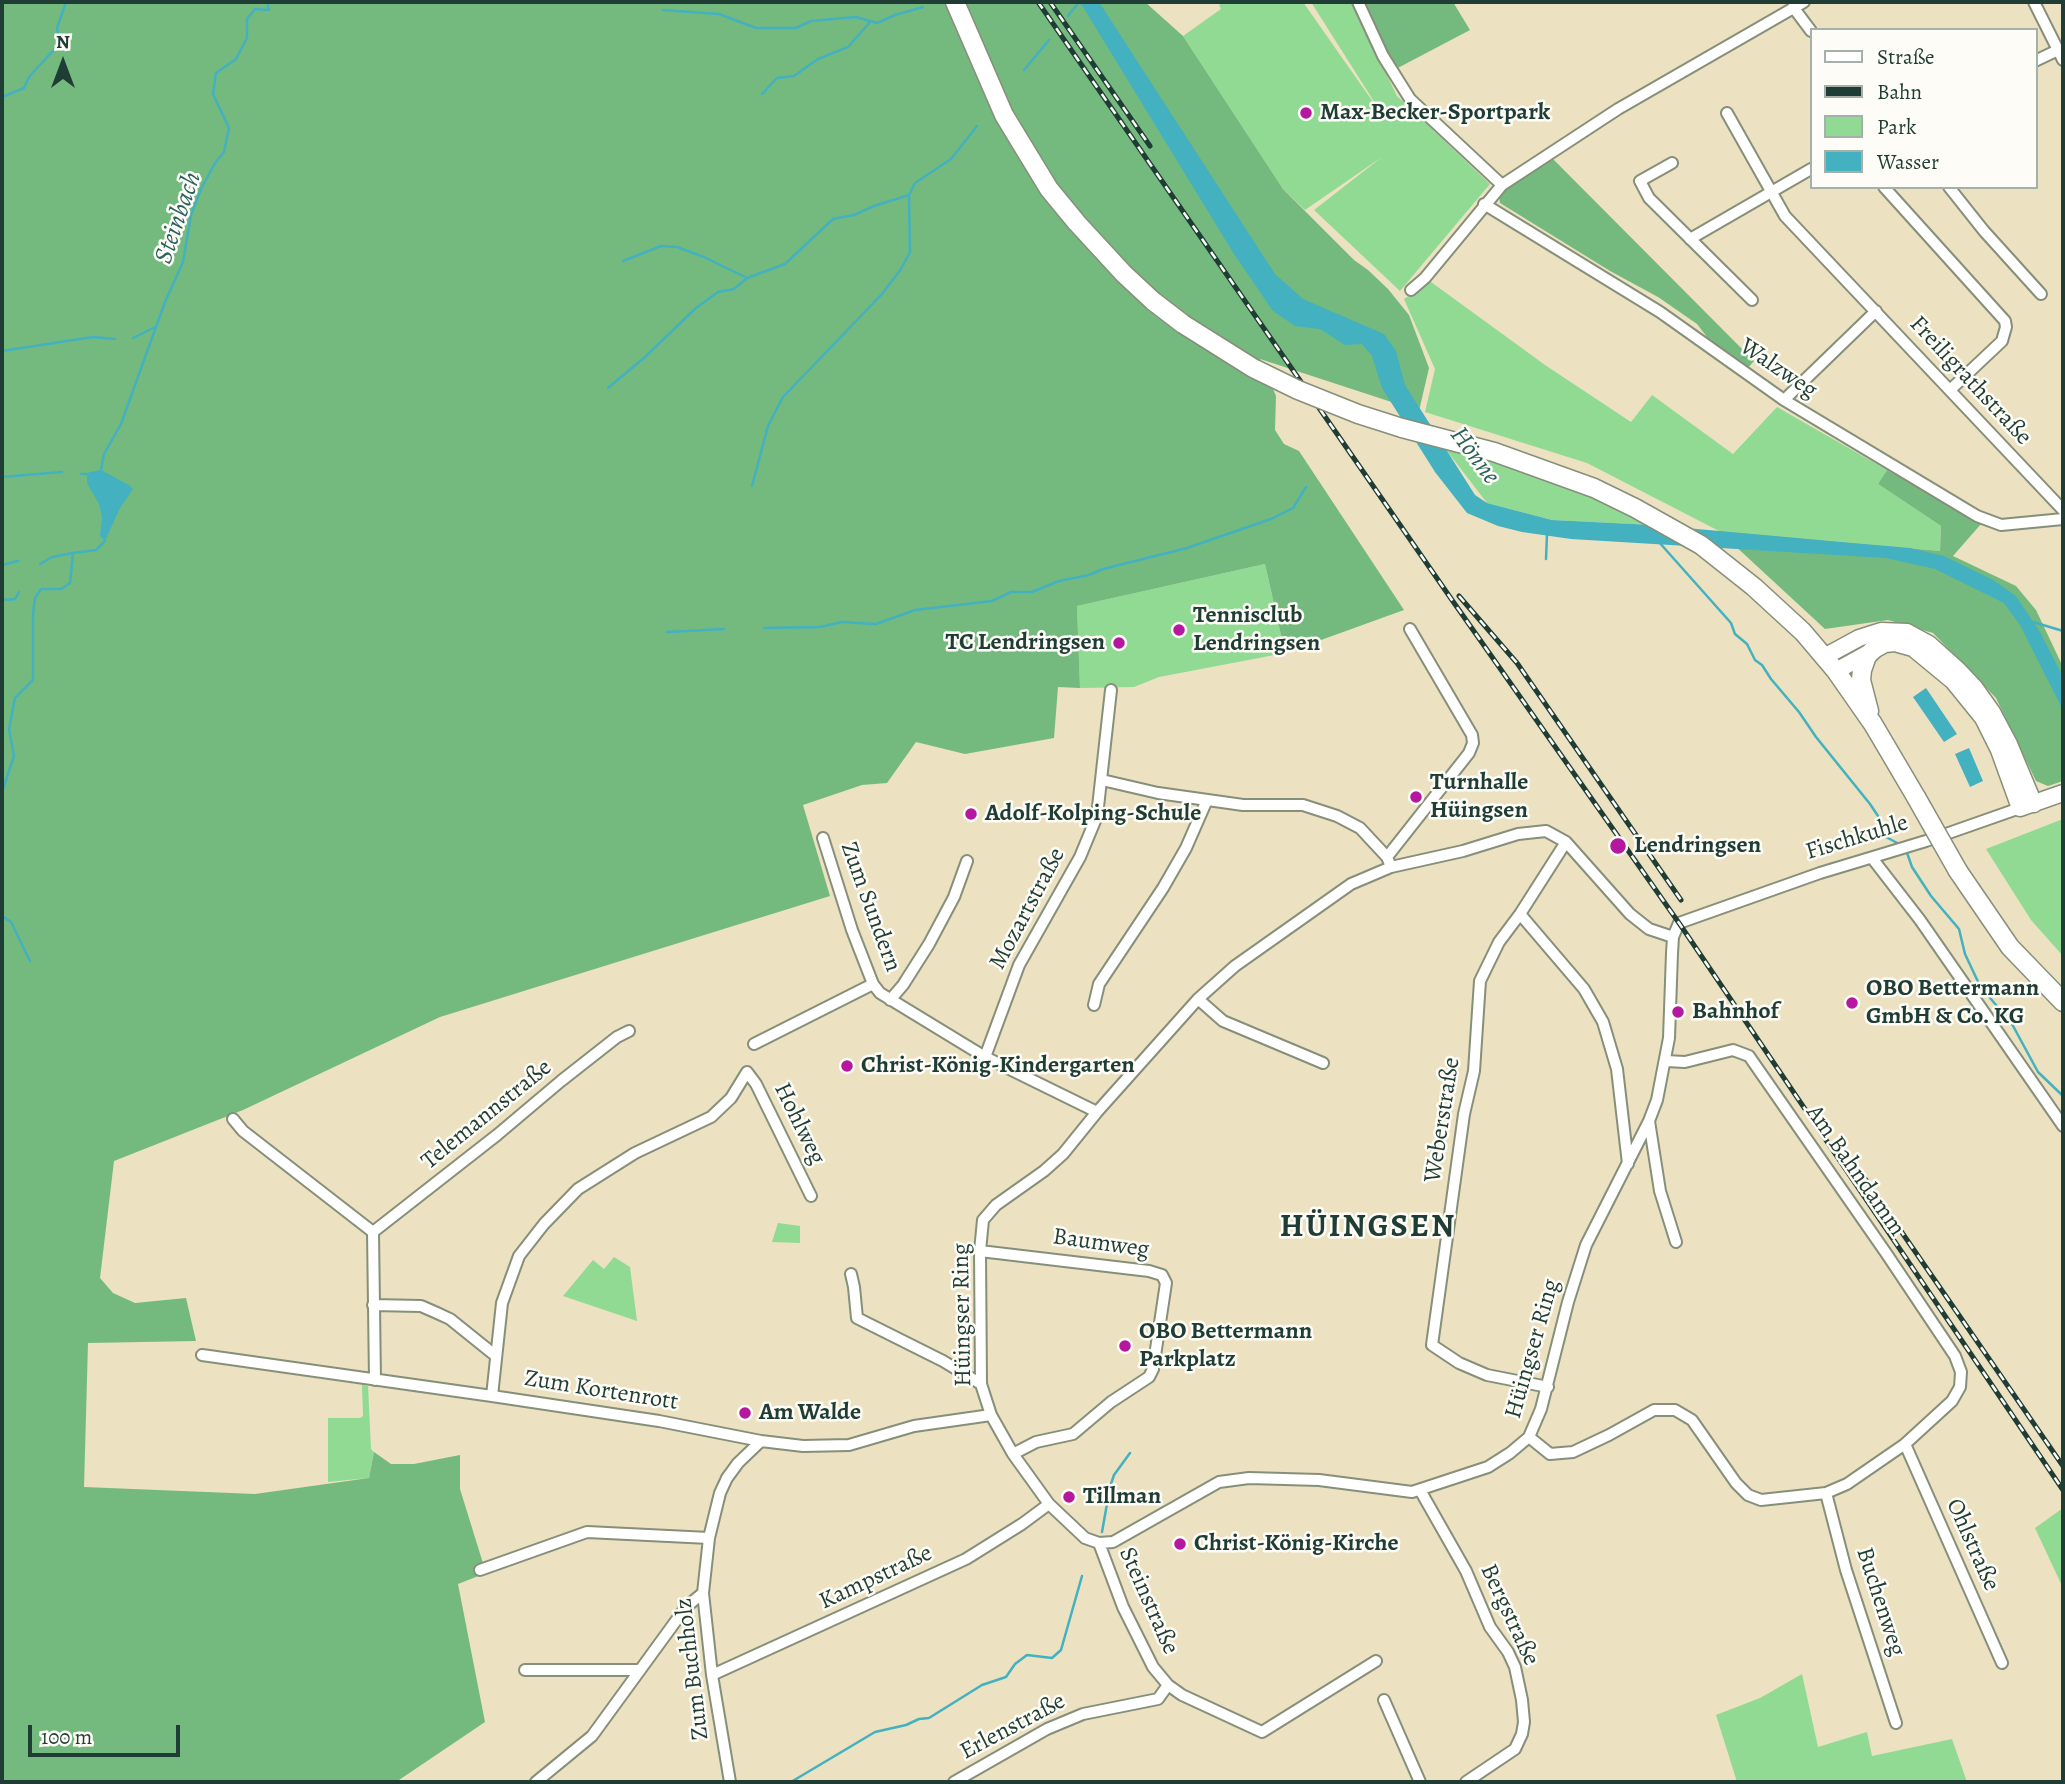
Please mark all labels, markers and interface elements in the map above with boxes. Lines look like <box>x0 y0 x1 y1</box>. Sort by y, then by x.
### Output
north arrow <box>28 28 98 98</box>
legend <box>1810 28 2037 189</box>
text: N <box>56 29 70 55</box>
text: Straße <box>1877 43 1935 71</box>
text: Bahn <box>1877 78 1922 106</box>
place label: Max-Becker-Sportpark <box>1320 99 1550 127</box>
marker: Max-Becker-Sportpark <box>1298 105 1314 121</box>
text: Park <box>1877 113 1916 141</box>
text: Wasser <box>1877 148 1939 176</box>
water label: Steinbach <box>149 168 209 268</box>
street label: Freiligrathstraße <box>1903 310 2037 452</box>
street label: Walzweg <box>1734 333 1822 405</box>
water label: Hönne <box>1442 421 1506 491</box>
place label: Tennisclub Lendringsen <box>1193 602 1320 658</box>
marker: Tennisclub Lendringsen <box>1171 622 1187 638</box>
place label: TC Lendringsen <box>945 629 1105 657</box>
marker: TC Lendringsen <box>1111 635 1127 651</box>
place label: Turnhalle Hüingsen <box>1430 769 1528 825</box>
marker: Turnhalle Hüingsen <box>1408 789 1424 805</box>
place label: Adolf-Kolping-Schule <box>985 800 1201 828</box>
marker: Adolf-Kolping-Schule <box>963 806 979 822</box>
street label: Fischkuhle <box>1802 809 1912 867</box>
place label: Lendringsen <box>1634 832 1761 860</box>
marker: Lendringsen <box>1608 836 1628 856</box>
street label: Zum Sundern <box>833 838 907 976</box>
street label: Mozartstraße <box>984 843 1072 975</box>
place label: OBO Bettermann GmbH & Co. KG <box>1866 975 2039 1031</box>
marker: OBO Bettermann GmbH & Co. KG <box>1844 995 1860 1011</box>
place label: Bahnhof <box>1692 998 1779 1026</box>
marker: Bahnhof <box>1670 1004 1686 1020</box>
place label: Christ-König-Kindergarten <box>861 1052 1135 1080</box>
street label: Telemannstraße <box>416 1054 558 1176</box>
street label: Weberstraße <box>1419 1055 1467 1185</box>
marker: Christ-König-Kindergarten <box>839 1058 855 1074</box>
street label: Hohlweg <box>767 1078 831 1170</box>
street label: Am Bahndamm <box>1799 1100 1911 1242</box>
district label: HÜINGSEN <box>1281 1209 1455 1247</box>
street label: Baumweg <box>1051 1223 1151 1265</box>
street label: Hüingser Ring <box>947 1243 979 1387</box>
street label: Hüingser Ring <box>1499 1276 1567 1422</box>
place label: OBO Bettermann Parkplatz <box>1139 1318 1312 1374</box>
marker: OBO Bettermann Parkplatz <box>1117 1338 1133 1354</box>
street label: Zum Kortenrott <box>522 1365 680 1417</box>
place label: Am Walde <box>759 1399 861 1427</box>
marker: Am Walde <box>737 1405 753 1421</box>
place label: Tillman <box>1083 1483 1161 1511</box>
marker: Tillman <box>1061 1489 1077 1505</box>
street label: Ohlstraße <box>1939 1494 2005 1596</box>
place label: Christ-König-Kirche <box>1194 1530 1399 1558</box>
marker: Christ-König-Kirche <box>1172 1536 1188 1552</box>
street label: Kampstraße <box>815 1539 937 1617</box>
street label: Steinstraße <box>1112 1543 1184 1659</box>
street label: Buchenweg <box>1849 1544 1911 1660</box>
street label: Bergstraße <box>1473 1560 1545 1670</box>
street label: Zum Buchholz <box>670 1596 716 1742</box>
street label: Erlenstraße <box>955 1687 1071 1767</box>
scale bar <box>32 1710 184 1754</box>
text: 100 m <box>41 1723 92 1751</box>

